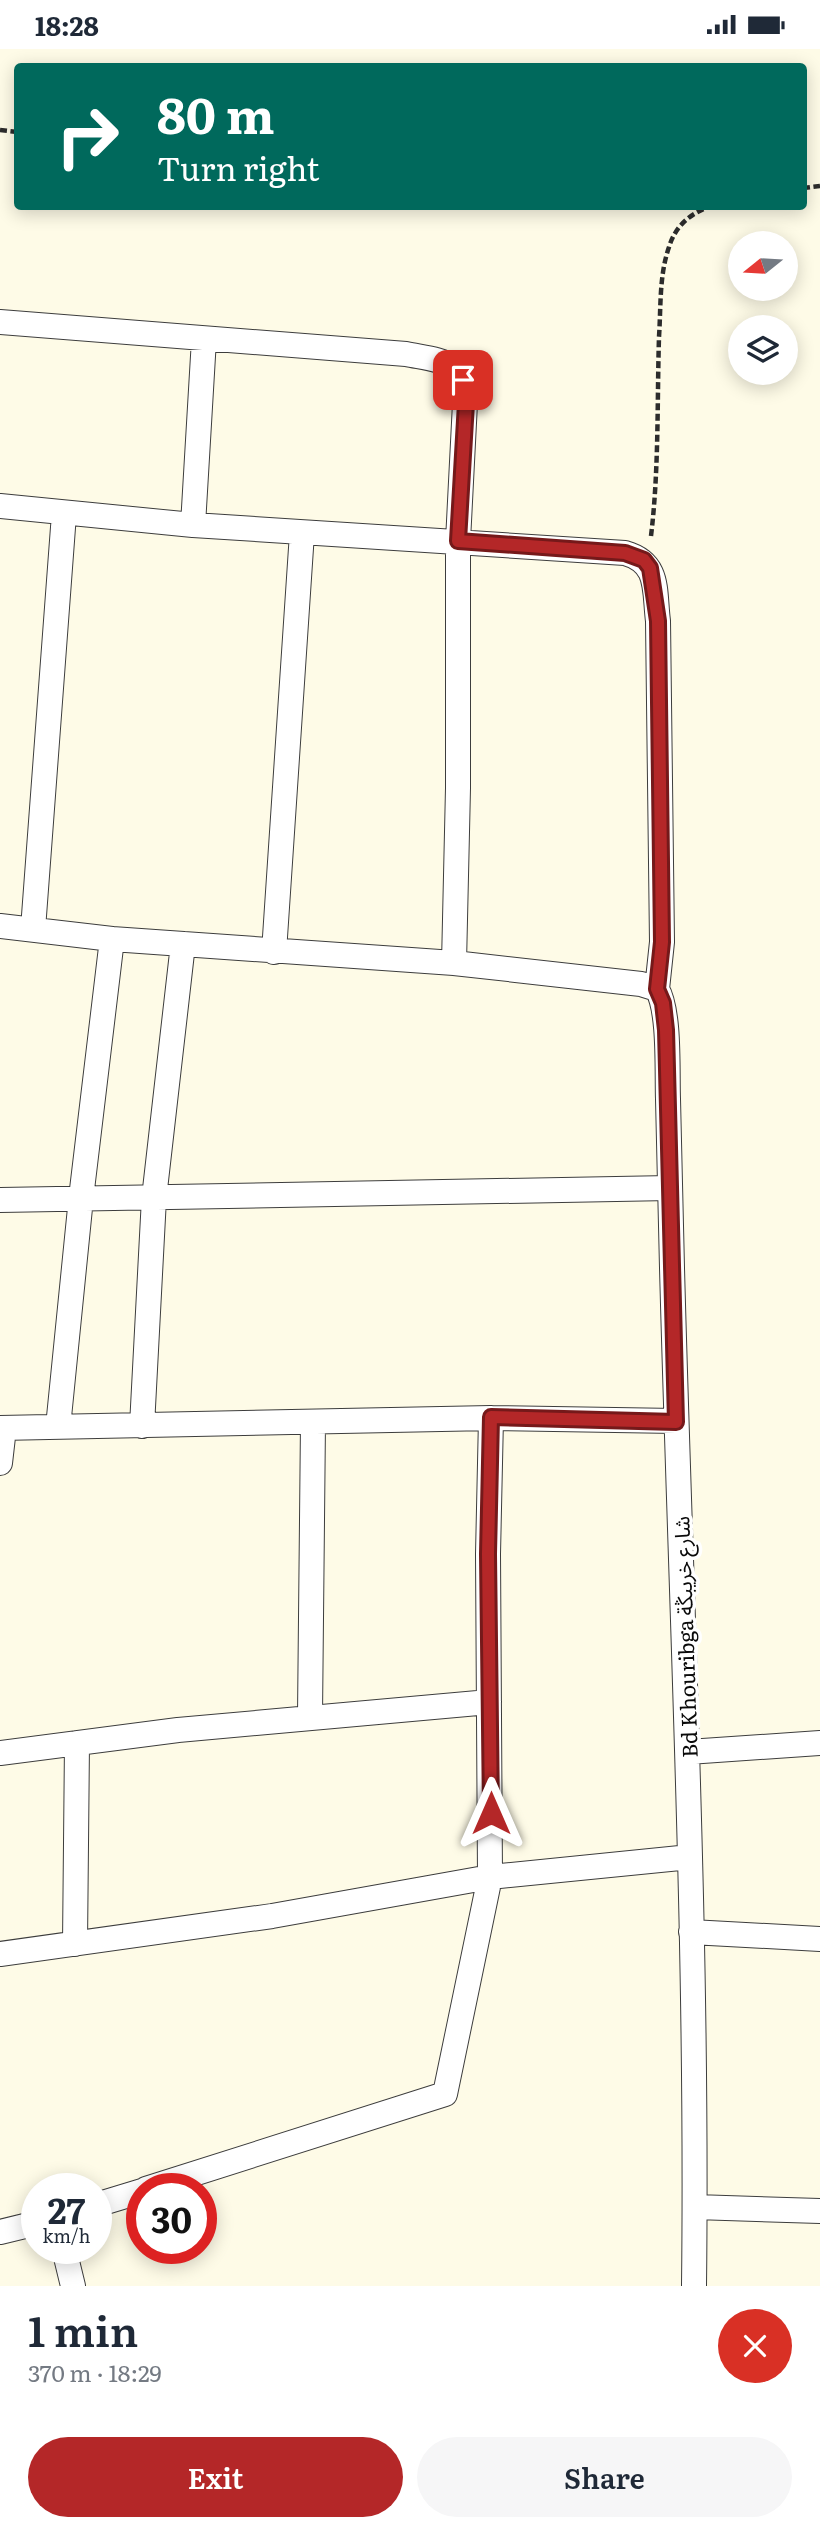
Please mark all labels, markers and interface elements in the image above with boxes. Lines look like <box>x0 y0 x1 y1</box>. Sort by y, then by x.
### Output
text: 18:28 <box>35 5 99 44</box>
text: 80 m <box>157 76 275 149</box>
icon: right <box>42 91 133 182</box>
text: Turn right <box>157 143 319 191</box>
north arrow <box>728 231 798 301</box>
map controls <box>728 231 798 385</box>
button: layers <box>728 315 798 385</box>
pin <box>433 350 493 410</box>
icon: arrive <box>444 361 482 399</box>
street label: Bd Khouribga شارع خريبڭة <box>664 1516 706 1758</box>
position arrow <box>454 1776 528 1850</box>
speed limit sign: 30 <box>126 2173 217 2264</box>
text: 27 <box>48 2183 85 2235</box>
text: km/h <box>43 2222 90 2249</box>
text: 1 min <box>28 2298 138 2360</box>
button: close <box>718 2309 792 2383</box>
text: 370 m · 18:29 <box>28 2355 162 2389</box>
button: Exit <box>28 2437 403 2517</box>
button: Share <box>417 2437 792 2517</box>

